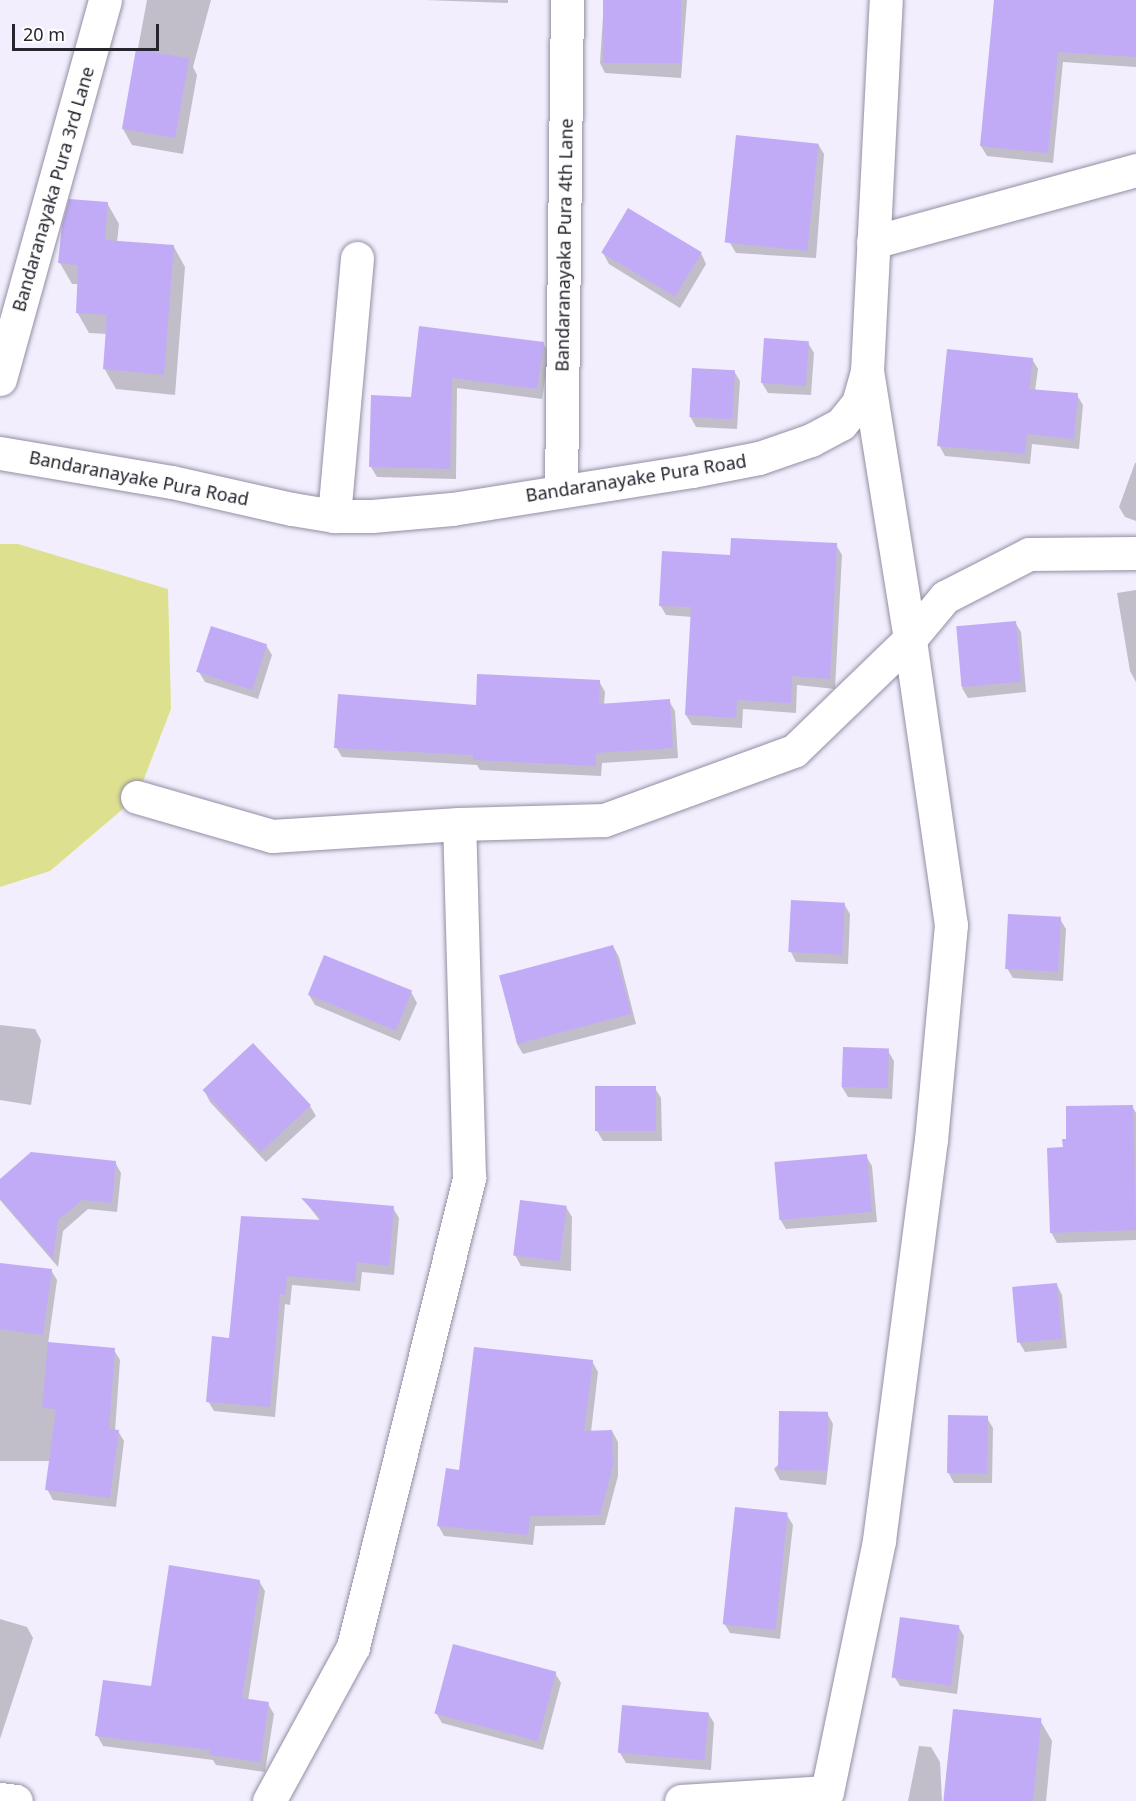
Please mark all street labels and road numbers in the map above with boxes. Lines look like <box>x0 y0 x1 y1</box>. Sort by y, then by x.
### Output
street label: Bandaranayaka Pura 3rd Lane <box>8 64 98 314</box>
street label: Bandaranayaka Pura 4th Lane <box>551 118 577 372</box>
street label: Bandaranayake Pura Road <box>27 446 251 510</box>
street label: Bandaranayake Pura Road <box>524 450 748 506</box>

